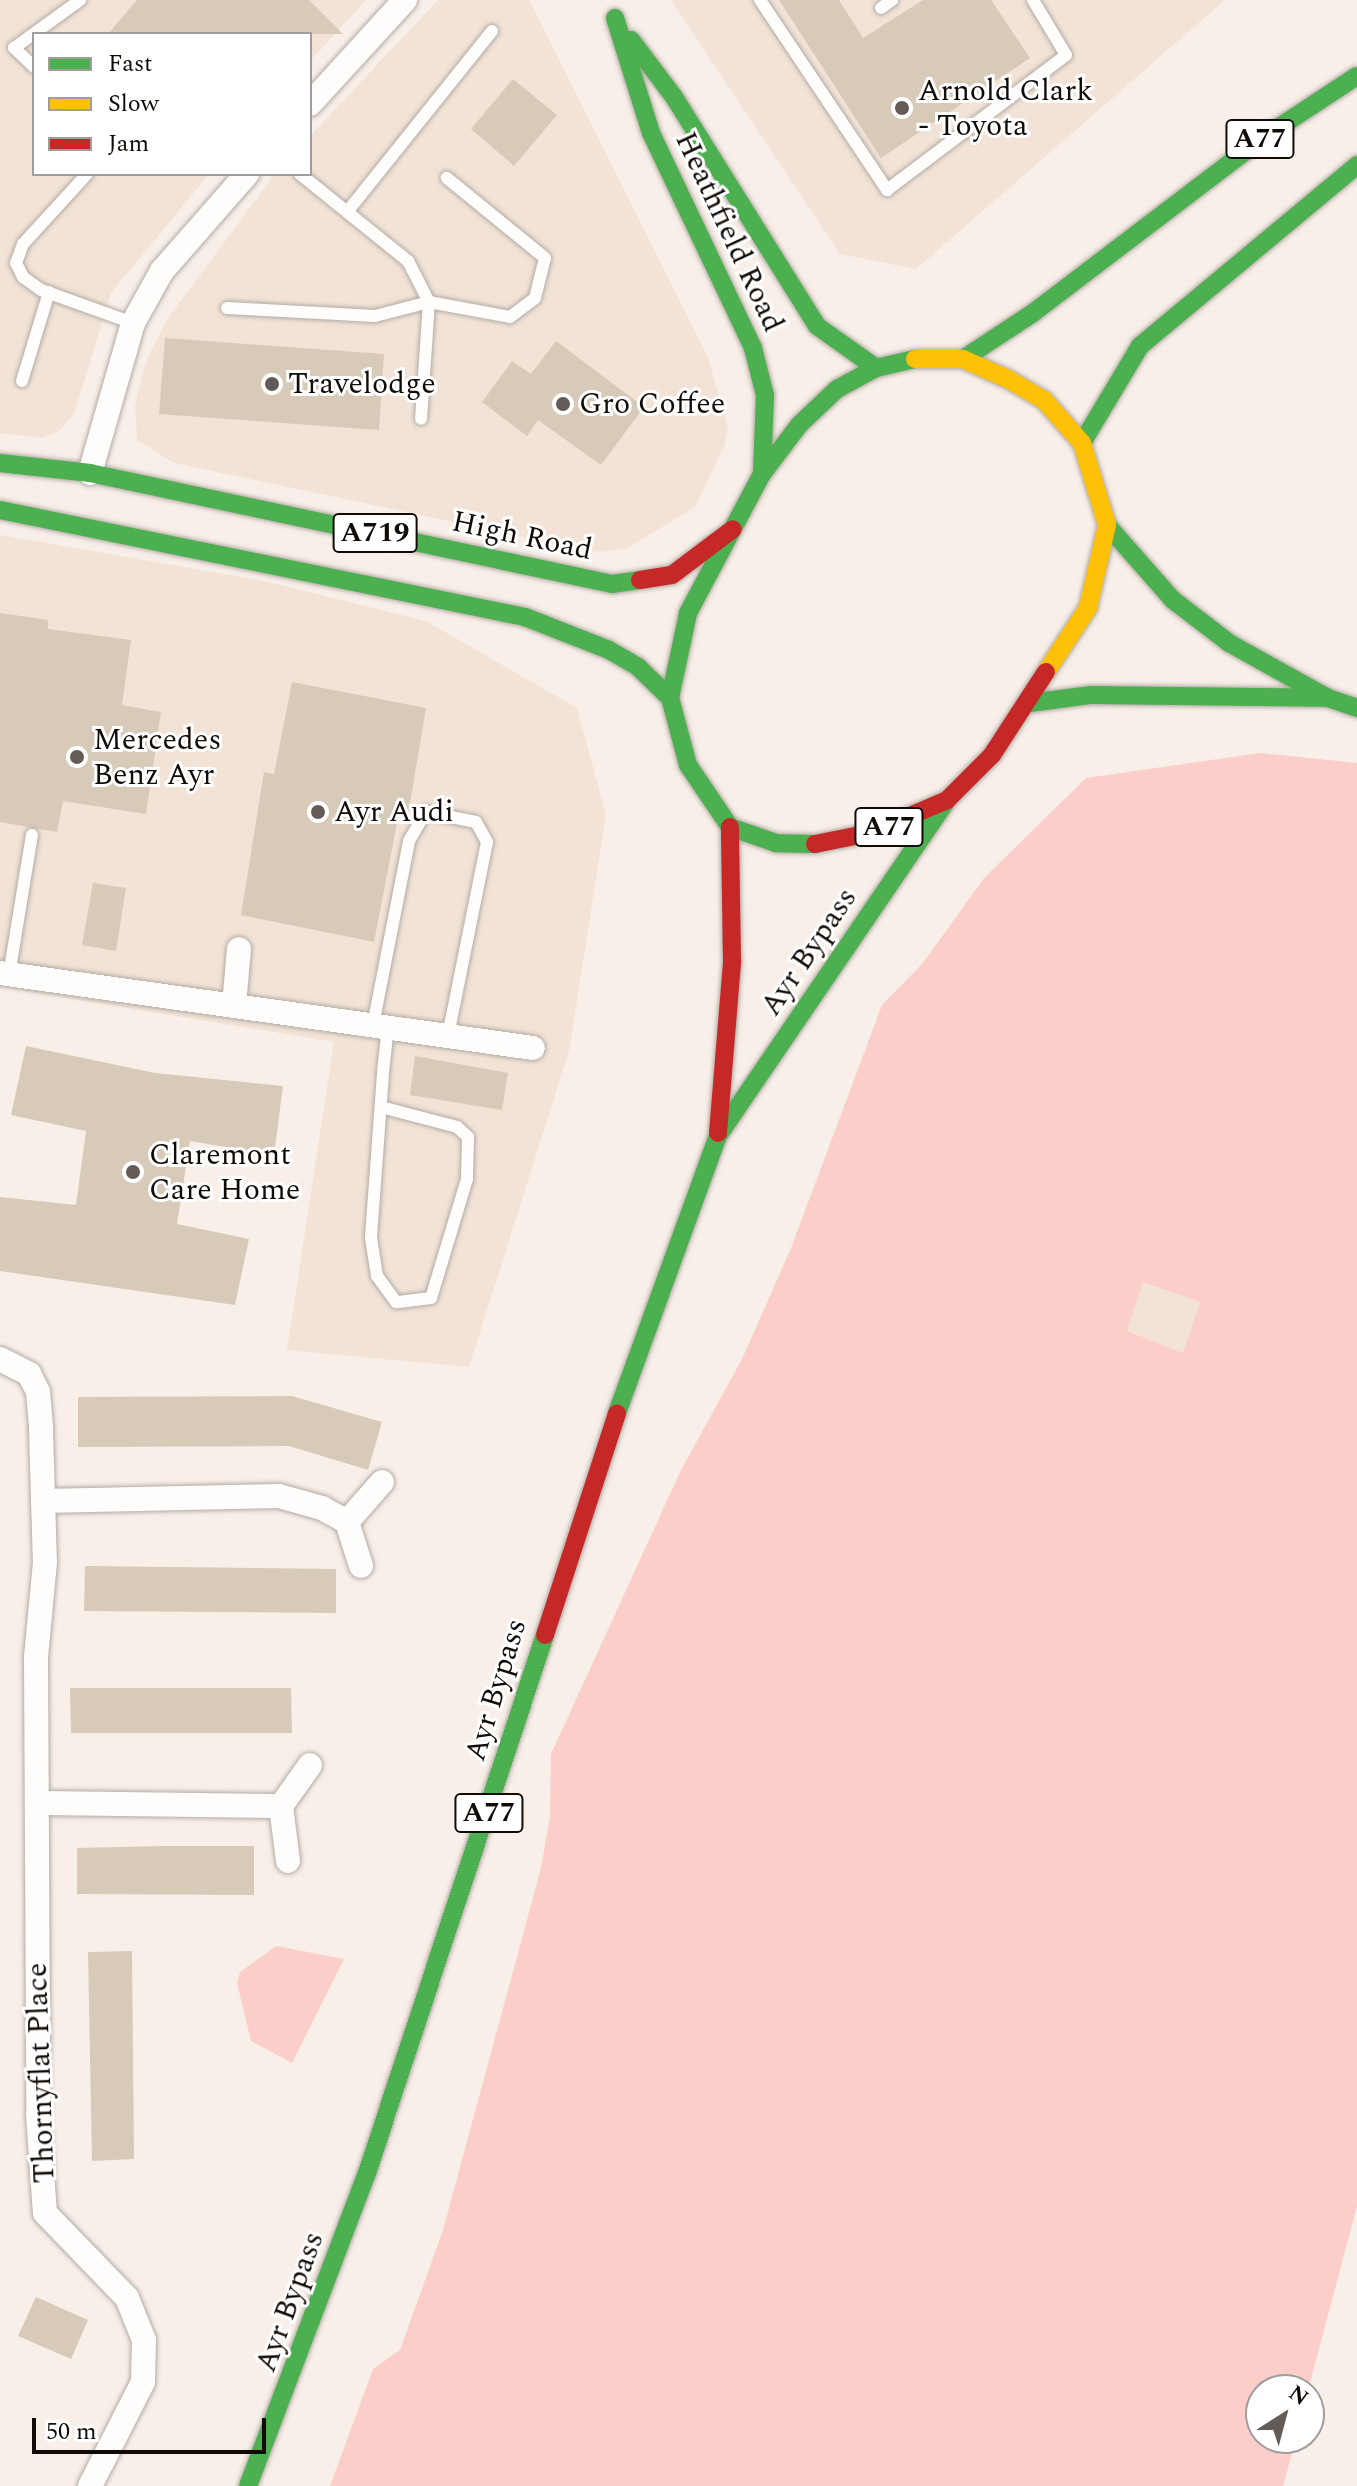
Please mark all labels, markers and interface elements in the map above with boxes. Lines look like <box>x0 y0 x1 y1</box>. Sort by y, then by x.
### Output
legend <box>32 32 312 176</box>
text: Fast <box>108 46 153 82</box>
place label: Arnold Clark - Toyota <box>918 73 1093 144</box>
text: Slow <box>108 86 159 122</box>
marker: Arnold Clark - Toyota <box>893 99 911 117</box>
road number: A77 <box>1224 115 1296 163</box>
text: Jam <box>108 126 149 162</box>
street label: Heathfield Road <box>667 126 791 338</box>
place label: Travelodge <box>288 366 436 402</box>
marker: Travelodge <box>263 375 281 393</box>
place label: Gro Coffee <box>579 386 725 422</box>
marker: Gro Coffee <box>554 395 572 413</box>
street label: High Road <box>449 504 595 568</box>
road number: A719 <box>331 509 419 557</box>
place label: Mercedes Benz Ayr <box>93 722 221 792</box>
marker: Mercedes Benz Ayr <box>68 748 86 766</box>
place label: Ayr Audi <box>334 794 454 830</box>
marker: Ayr Audi <box>309 803 327 821</box>
road number: A77 <box>853 803 925 851</box>
street label: Ayr Bypass <box>753 881 865 1023</box>
place label: Claremont Care Home <box>149 1137 300 1208</box>
marker: Claremont Care Home <box>124 1163 142 1181</box>
street label: Ayr Bypass <box>457 1615 535 1765</box>
road number: A77 <box>453 1789 525 1837</box>
street label: Thornyflat Place <box>19 1962 63 2184</box>
street label: Ayr Bypass <box>248 2227 332 2377</box>
north arrow <box>1245 2374 1325 2454</box>
text: N <box>1281 2377 1315 2414</box>
scale bar <box>36 2402 270 2452</box>
text: 50 m <box>46 2414 97 2450</box>

